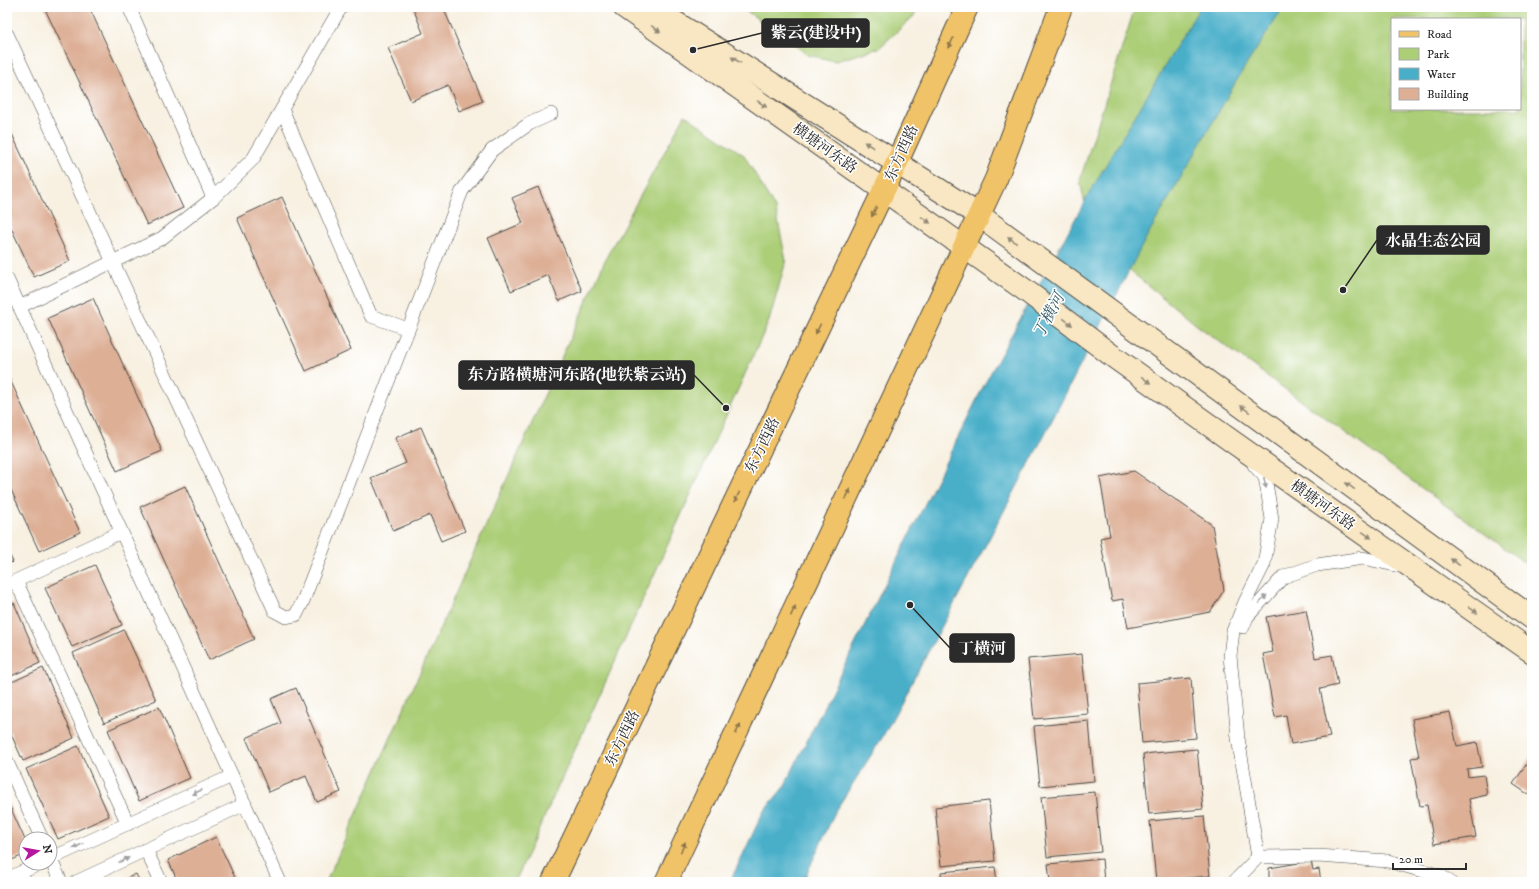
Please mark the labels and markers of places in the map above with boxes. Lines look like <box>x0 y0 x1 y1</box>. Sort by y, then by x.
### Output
callout: 紫云(建设中) <box>762 19 869 47</box>
callout: 水晶生态公园 <box>1377 226 1489 254</box>
callout: 东方路横塘河东路(地铁紫云站) <box>459 361 694 389</box>
callout: 丁横河 <box>950 634 1014 662</box>

